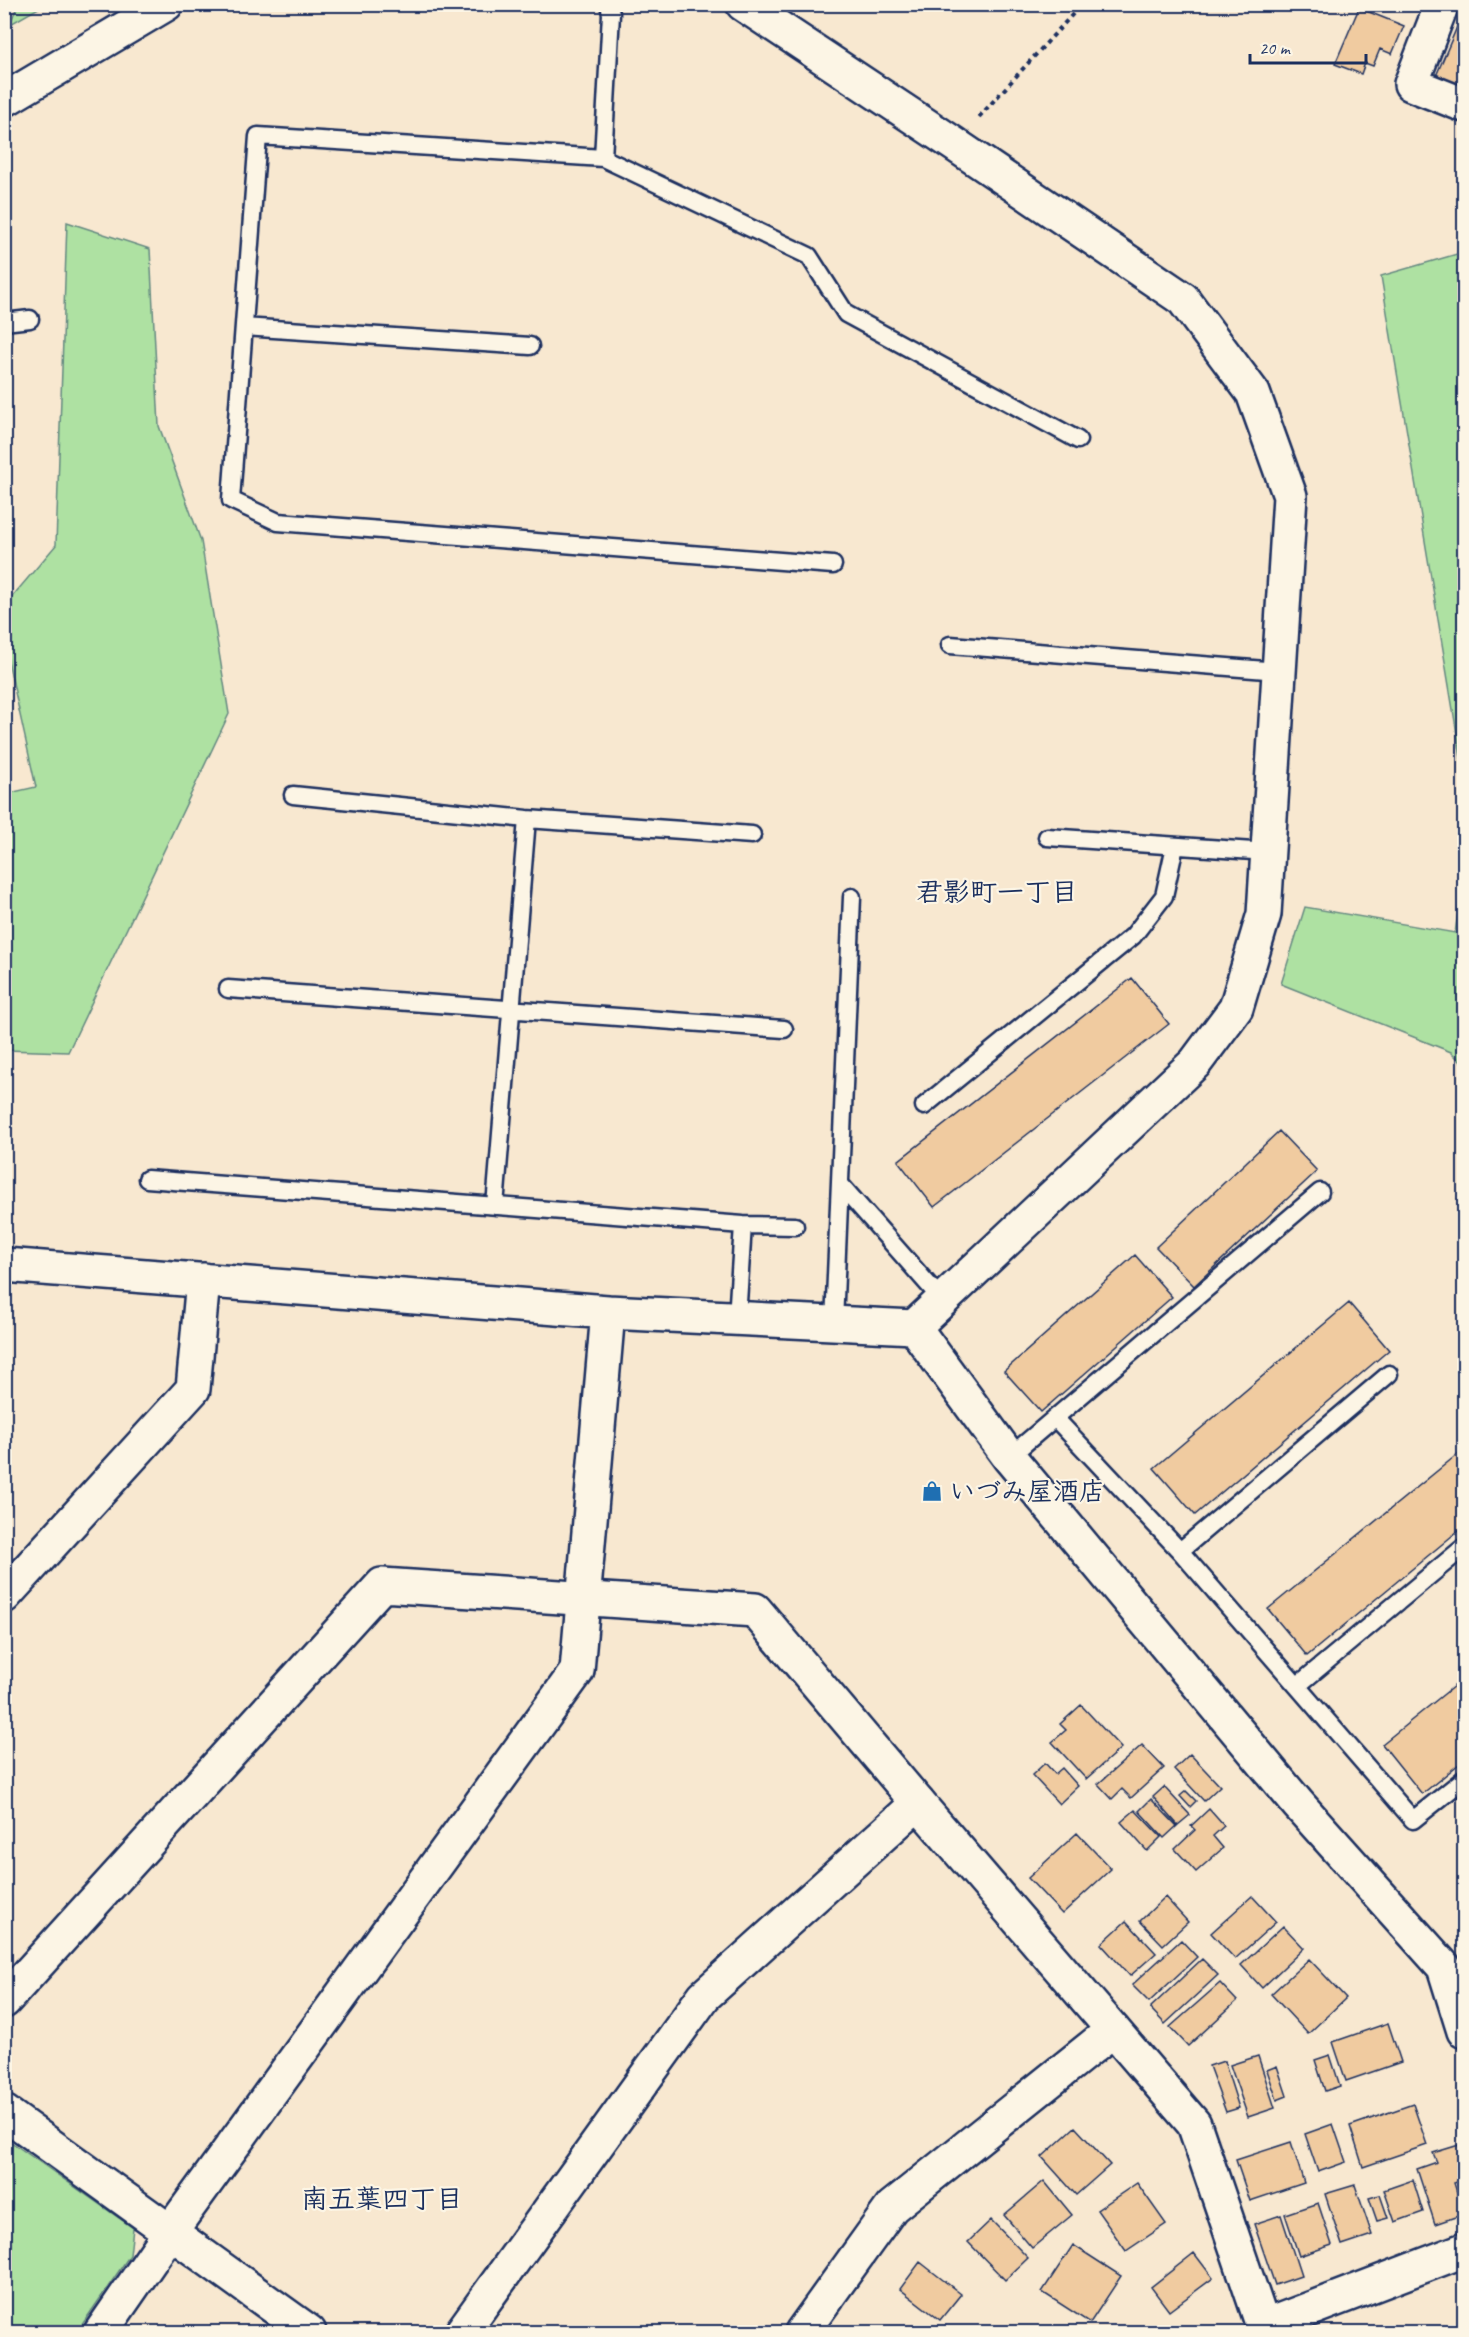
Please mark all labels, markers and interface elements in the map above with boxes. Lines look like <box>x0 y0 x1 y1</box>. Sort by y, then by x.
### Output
scale bar <box>1250 27 1366 65</box>
text: 20 m <box>1259 37 1292 59</box>
district label: 君影町一丁目 <box>916 875 1078 909</box>
place label: いづみ屋酒店 <box>949 1475 1105 1508</box>
shop icon: いづみ屋酒店 <box>920 1479 944 1503</box>
district label: 南五葉四丁目 <box>301 2182 463 2216</box>

